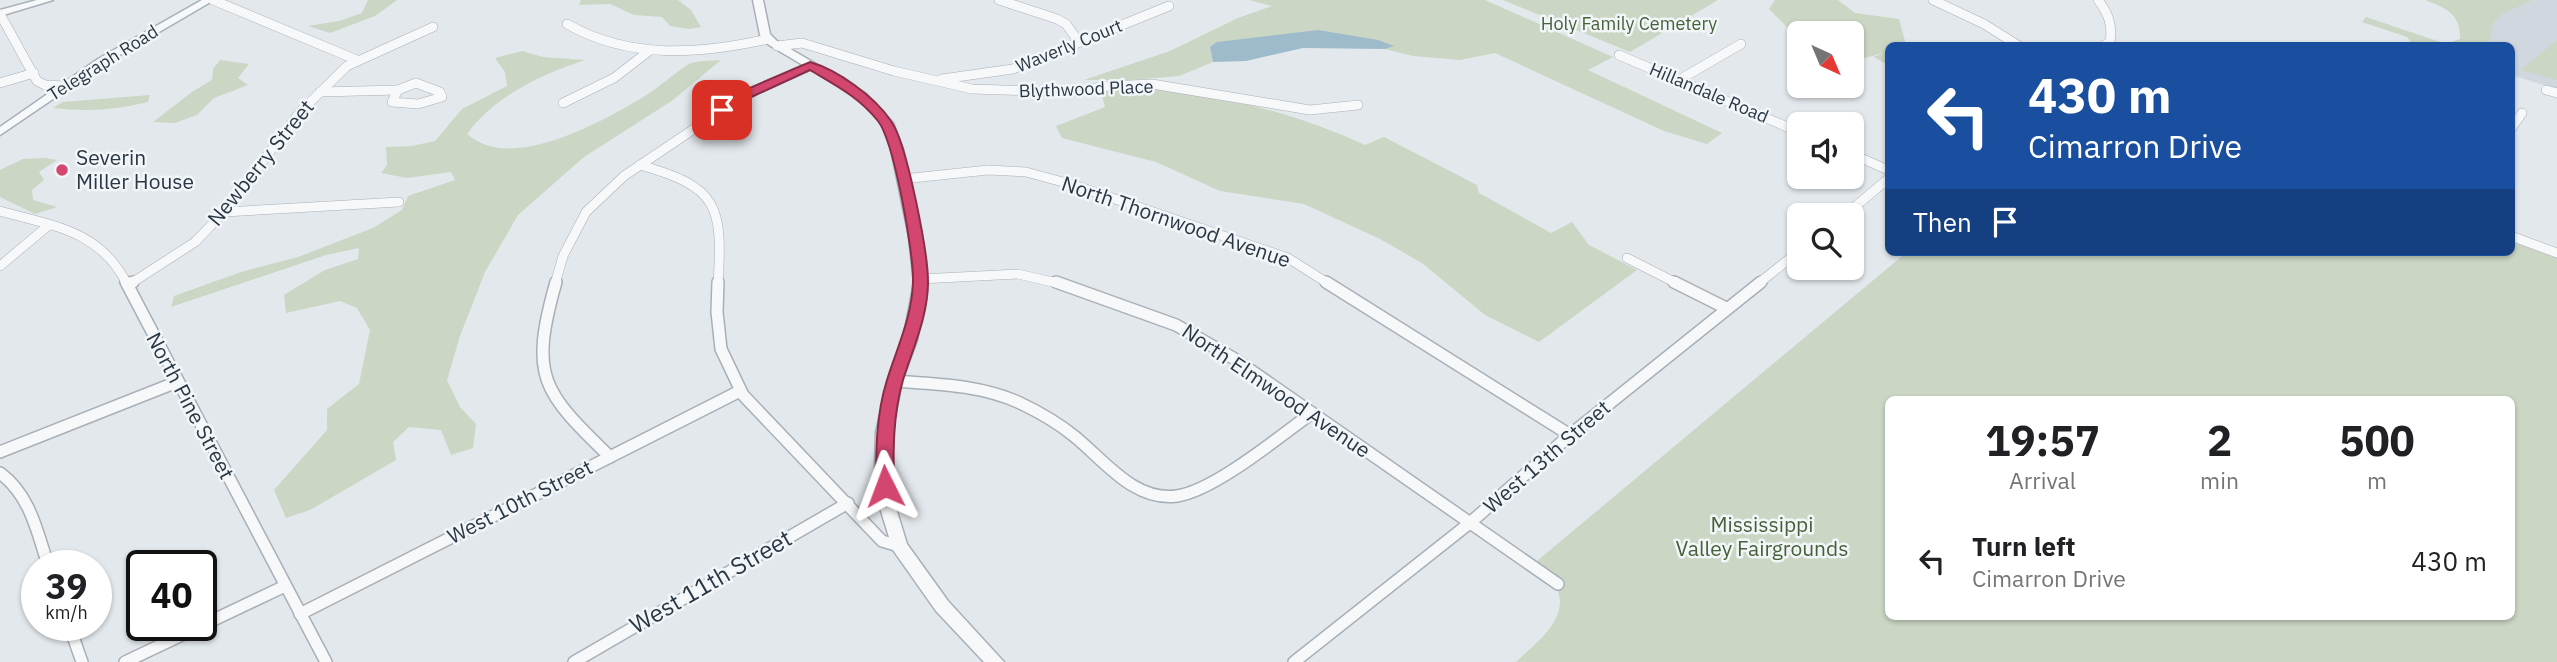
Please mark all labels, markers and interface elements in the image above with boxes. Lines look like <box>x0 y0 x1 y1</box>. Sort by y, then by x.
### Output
park label: Holy Family Cemetery <box>1541 12 1717 35</box>
street label: Waverly Court <box>1012 14 1125 77</box>
street label: Telegraph Road <box>43 20 162 106</box>
north arrow <box>1787 21 1864 98</box>
map controls <box>1787 21 1864 280</box>
street label: Hillandale Road <box>1646 57 1772 128</box>
text: 430 m <box>2028 63 2172 126</box>
icon: left <box>1913 70 2004 161</box>
street label: Blythwood Place <box>1018 75 1154 102</box>
pin <box>692 80 752 140</box>
icon: arrive <box>703 91 741 129</box>
street label: Newberry Street <box>201 93 320 231</box>
button: sound <box>1787 112 1864 189</box>
text: Cimarron Drive <box>2028 125 2242 167</box>
place label: Severin Miller House <box>76 143 194 195</box>
marker: Severin Miller House <box>54 162 70 178</box>
street label: North Thornwood Avenue <box>1058 169 1295 273</box>
button: search <box>1787 203 1864 280</box>
icon: arrive <box>1986 203 2024 241</box>
text: Then <box>1913 205 1972 239</box>
street label: North Elmwood Avenue <box>1177 317 1376 464</box>
street label: North Pine Street <box>140 327 241 484</box>
street label: West 13th Street <box>1477 393 1616 519</box>
text: 19:57 <box>1985 413 2100 468</box>
text: 2 <box>2207 413 2232 468</box>
text: 500 <box>2339 413 2415 468</box>
position arrow <box>848 449 922 523</box>
street label: West 10th Street <box>442 452 597 550</box>
text: Arrival <box>2009 465 2076 495</box>
text: min <box>2200 465 2239 495</box>
text: m <box>2367 465 2387 495</box>
park label: Mississippi Valley Fairgrounds <box>1676 510 1848 562</box>
street label: West 11th Street <box>624 522 797 641</box>
text: Turn left <box>1972 529 2075 563</box>
icon: left <box>1913 542 1951 580</box>
text: 430 m <box>2411 544 2487 578</box>
speed limit sign: 40 <box>126 550 217 641</box>
text: 39 <box>45 563 88 609</box>
text: Cimarron Drive <box>1972 563 2126 593</box>
text: km/h <box>45 601 88 624</box>

